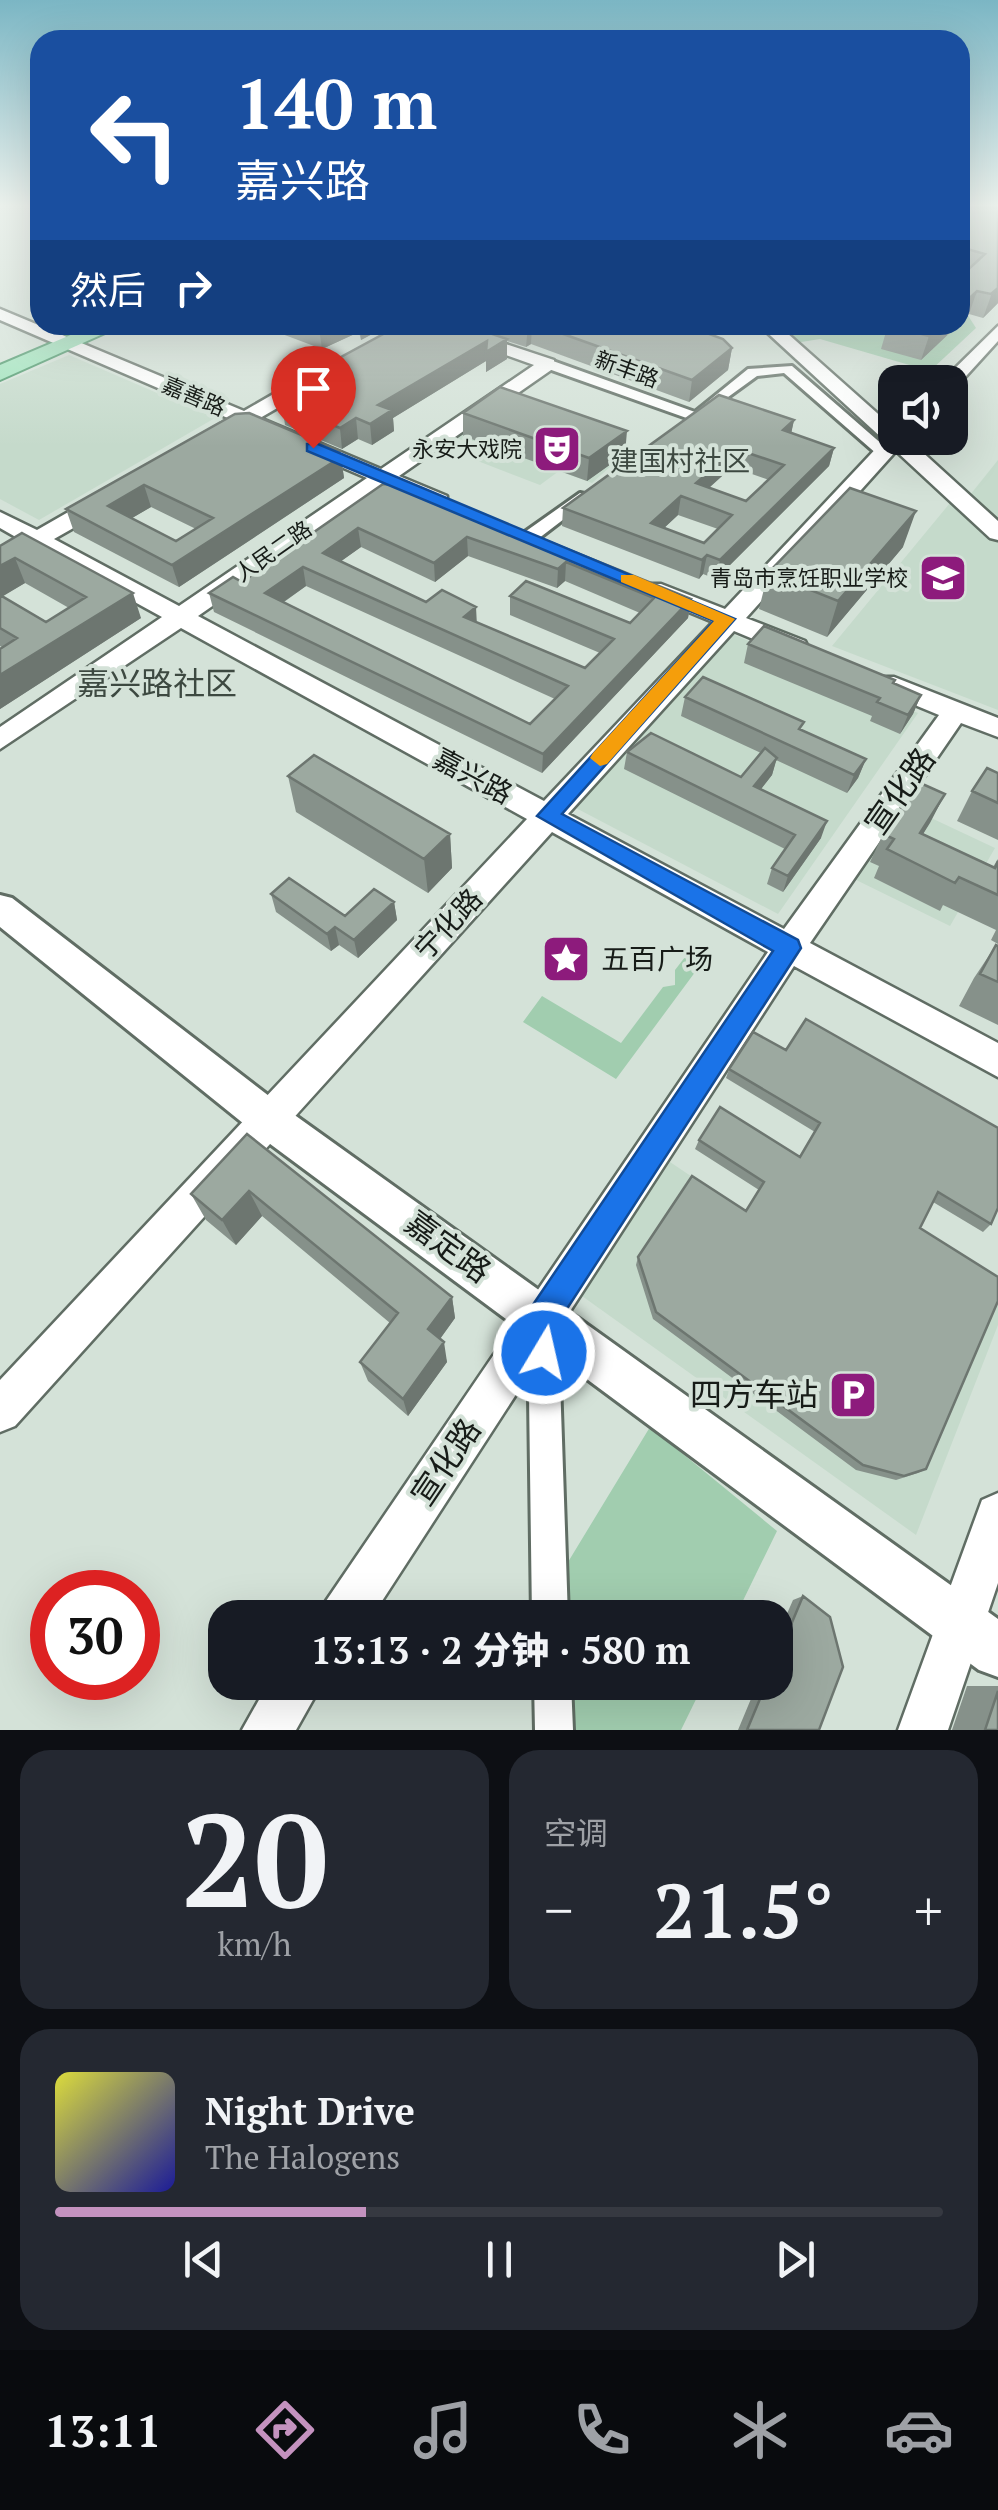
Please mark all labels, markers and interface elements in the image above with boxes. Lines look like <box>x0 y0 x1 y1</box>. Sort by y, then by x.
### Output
text: 140 m <box>235 56 437 149</box>
icon: left <box>70 70 200 200</box>
text: 嘉兴路 <box>235 150 370 210</box>
icon: right <box>166 260 221 315</box>
text: 然后 <box>70 265 146 315</box>
street label: 新丰路 <box>591 344 663 393</box>
pin <box>271 346 356 449</box>
icon: arrive <box>286 361 341 416</box>
map controls <box>878 365 968 455</box>
button: sound <box>878 365 968 455</box>
street label: 嘉善路 <box>158 369 230 422</box>
theatre icon: 永安大戏院 <box>531 423 583 475</box>
place label: 永安大戏院 <box>412 434 522 463</box>
district label: 建国村社区 <box>610 442 750 479</box>
street label: 人民二路 <box>228 513 317 588</box>
school or university icon: 青岛市烹饪职业学校 <box>917 552 969 604</box>
place label: 青岛市烹饪职业学校 <box>710 563 908 592</box>
district label: 嘉兴路社区 <box>77 662 237 704</box>
street label: 宣化路 <box>854 739 944 842</box>
street label: 嘉兴路 <box>427 740 519 812</box>
street label: 宁化路 <box>405 880 490 967</box>
place icon: 五百广场 <box>540 933 592 985</box>
place label: 五百广场 <box>601 940 713 977</box>
street label: 嘉定路 <box>397 1201 500 1291</box>
position arrow <box>492 1301 596 1405</box>
parking icon: 四方车站 <box>827 1369 879 1421</box>
place label: 四方车站 <box>690 1373 818 1415</box>
street label: 宣化路 <box>401 1410 489 1513</box>
speed limit sign: 30 <box>30 1570 160 1700</box>
text: 13:13 · 2 分钟 · 580 m <box>311 1625 690 1675</box>
text: 20 <box>181 1772 328 1944</box>
text: 空调 <box>544 1812 608 1854</box>
text: 21.5° <box>653 1860 834 1959</box>
text: − <box>544 1873 573 1946</box>
text: + <box>914 1873 943 1946</box>
text: km/h <box>218 1923 291 1965</box>
text: Night Drive <box>205 2086 415 2136</box>
text: The Halogens <box>205 2136 400 2178</box>
icon: previous <box>176 2232 231 2287</box>
icon: pause <box>472 2232 527 2287</box>
icon: next <box>768 2232 823 2287</box>
icon: directions <box>250 2395 320 2465</box>
icon: music <box>408 2395 478 2465</box>
icon: phone <box>567 2395 637 2465</box>
icon: climate <box>725 2395 795 2465</box>
icon: car <box>884 2395 954 2465</box>
text: 13:11 <box>44 2400 161 2460</box>

